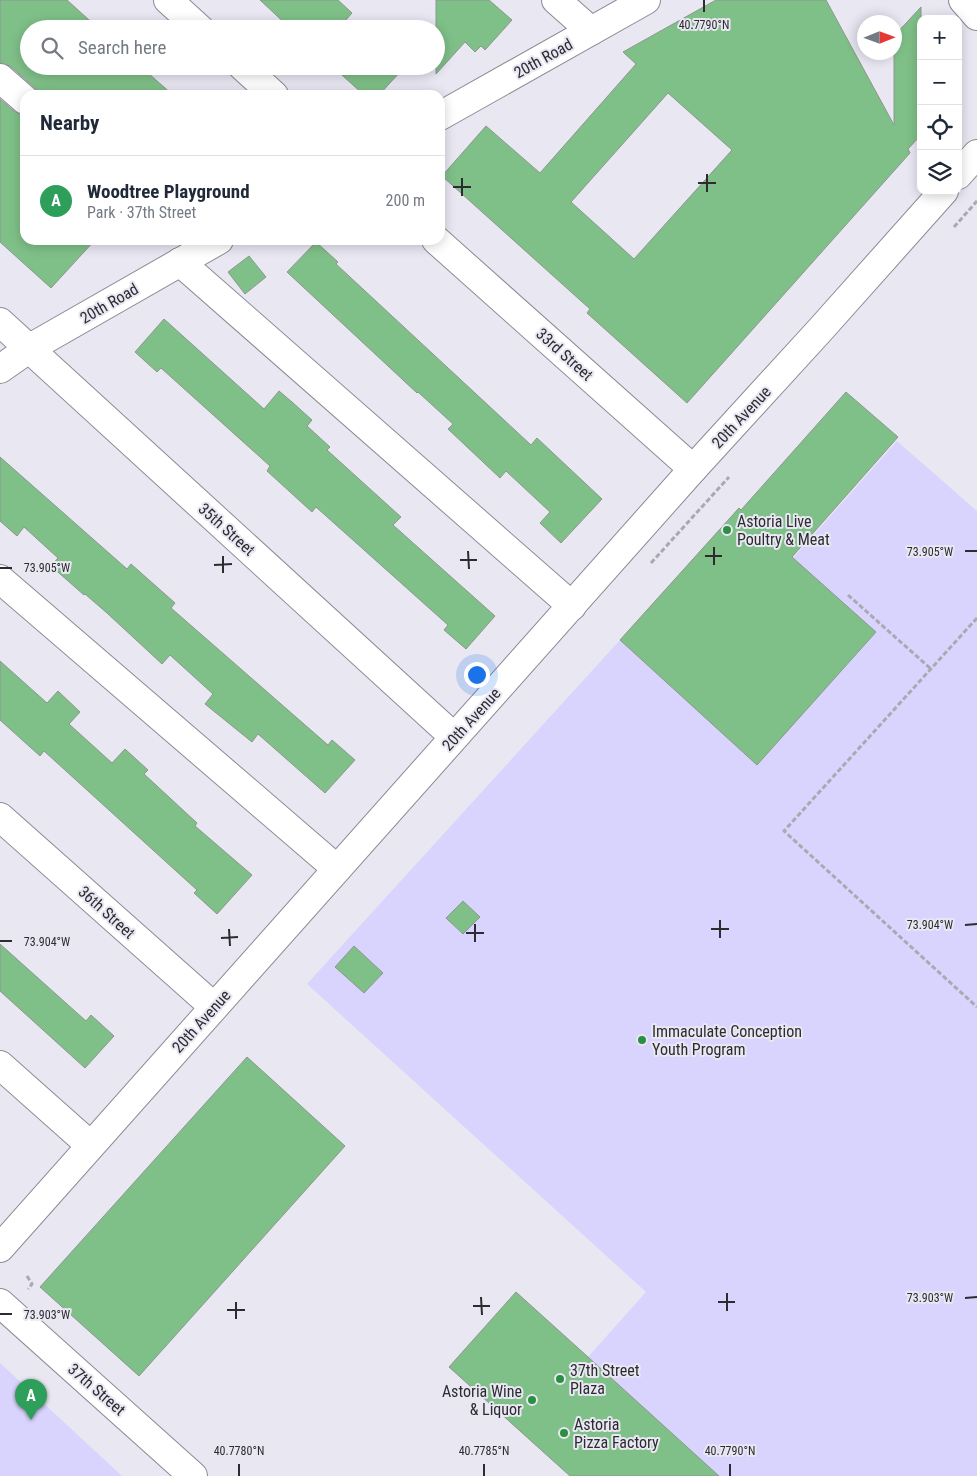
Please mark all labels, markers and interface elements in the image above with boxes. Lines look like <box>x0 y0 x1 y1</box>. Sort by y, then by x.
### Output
north arrow <box>857 15 902 60</box>
map controls <box>917 15 962 195</box>
button: + <box>917 15 962 60</box>
text: 40.7790°N <box>679 18 729 32</box>
search box <box>20 20 445 75</box>
icon: search <box>38 34 66 62</box>
street label: 20th Road <box>511 35 576 82</box>
text: Search here <box>78 36 166 59</box>
button: − <box>917 60 962 105</box>
button: locate <box>917 105 962 150</box>
text: Nearby <box>40 111 99 135</box>
button: layers <box>917 150 962 195</box>
text: Woodtree Playground <box>87 180 250 203</box>
text: A <box>51 191 61 210</box>
text: 200 m <box>386 191 425 210</box>
text: Park · 37th Street <box>87 203 196 222</box>
street label: 20th Road <box>77 279 142 328</box>
street label: 33rd Street <box>532 324 597 385</box>
street label: 20th Avenue <box>708 382 775 452</box>
street label: 35th Street <box>195 499 259 560</box>
place label: Astoria Live Poultry & Meat <box>737 512 830 549</box>
marker: Astoria Live Poultry & Meat <box>721 524 733 536</box>
text: 73.905°W <box>907 545 953 559</box>
text: 73.905°W <box>24 561 70 575</box>
your location <box>464 662 490 688</box>
street label: 20th Avenue <box>438 684 505 755</box>
street label: 36th Street <box>75 882 139 943</box>
text: 73.904°W <box>907 918 953 932</box>
text: 73.904°W <box>24 935 70 949</box>
street label: 20th Avenue <box>168 986 235 1057</box>
place label: Immaculate Conception Youth Program <box>652 1022 802 1059</box>
marker: Immaculate Conception Youth Program <box>636 1034 648 1046</box>
text: 73.903°W <box>907 1291 953 1305</box>
text: 73.903°W <box>24 1308 70 1322</box>
street label: 37th Street <box>64 1359 129 1419</box>
place label: 37th Street Plaza <box>570 1361 640 1398</box>
marker: 37th Street Plaza <box>554 1373 566 1385</box>
pin: A <box>15 1379 47 1420</box>
place label: Astoria Wine & Liquor <box>442 1382 522 1419</box>
marker: Astoria Wine & Liquor <box>526 1394 538 1406</box>
place label: Astoria Pizza Factory <box>574 1415 659 1452</box>
marker: Astoria Pizza Factory <box>558 1427 570 1439</box>
text: 40.7780°N <box>214 1444 264 1458</box>
text: 40.7785°N <box>459 1444 509 1458</box>
text: 40.7790°N <box>705 1444 755 1458</box>

